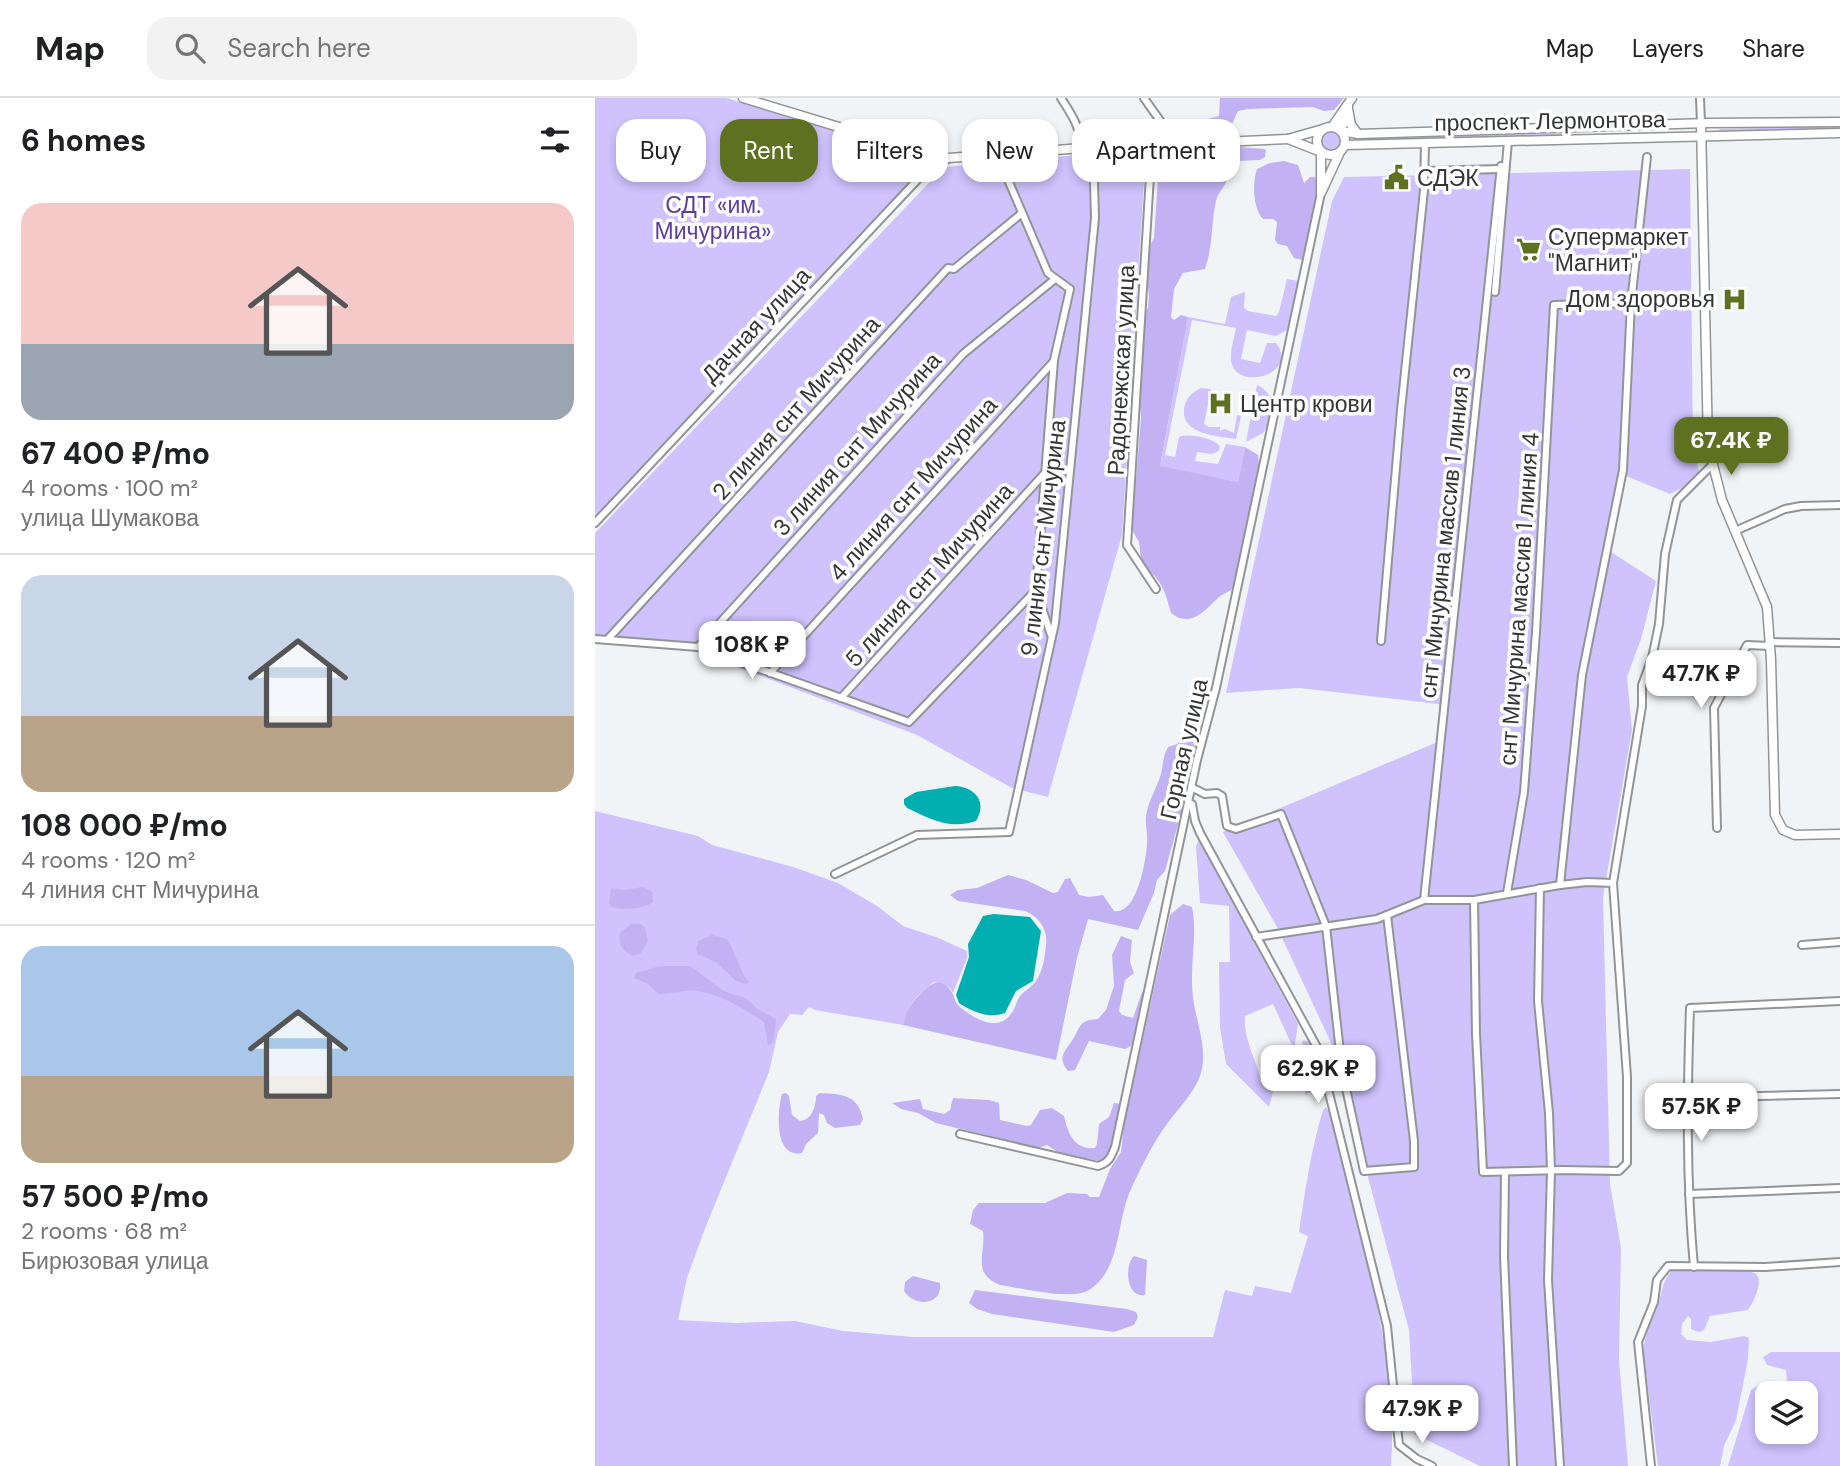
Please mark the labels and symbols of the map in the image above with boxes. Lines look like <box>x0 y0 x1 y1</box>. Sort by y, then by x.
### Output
street label: проспект Лермонтова <box>1434 104 1666 138</box>
place label: СДЭК <box>1417 163 1479 193</box>
public building icon: СДЭК <box>1383 164 1411 192</box>
park label: СДТ «им. Мичурина» <box>655 190 771 246</box>
place label: Супермаркет "Магнит" <box>1548 222 1689 278</box>
supermarket icon: Супермаркет "Магнит" <box>1514 236 1542 264</box>
street label: Дачная улица <box>695 261 817 389</box>
street label: Радонежская улица <box>1101 264 1142 476</box>
place label: Дом здоровья <box>1566 284 1715 314</box>
hospital icon: Дом здоровья <box>1721 285 1749 313</box>
street label: 2 линия снт Мичурина <box>706 310 887 506</box>
street label: 3 линия снт Мичурина <box>766 346 948 542</box>
street label: снт Мичурина массив 1 линия 3 <box>1413 365 1477 699</box>
place label: Центр крови <box>1240 389 1373 419</box>
street label: 4 линия снт Мичурина <box>822 390 1004 587</box>
hospital icon: Центр крови <box>1206 390 1234 418</box>
street label: 9 линия снт Мичурина <box>1014 418 1072 658</box>
pin: 67.4K ₽ <box>1666 418 1796 477</box>
street label: снт Мичурина массив 1 линия 4 <box>1492 431 1546 767</box>
street label: 5 линия снт Мичурина <box>838 476 1020 673</box>
pin: 108K ₽ <box>695 622 809 681</box>
pin: 47.7K ₽ <box>1636 650 1766 710</box>
street label: Горная улица <box>1153 675 1215 822</box>
pin: 62.9K ₽ <box>1253 1046 1383 1105</box>
pin: 57.5K ₽ <box>1636 1084 1766 1143</box>
pin: 47.9K ₽ <box>1357 1386 1487 1445</box>

